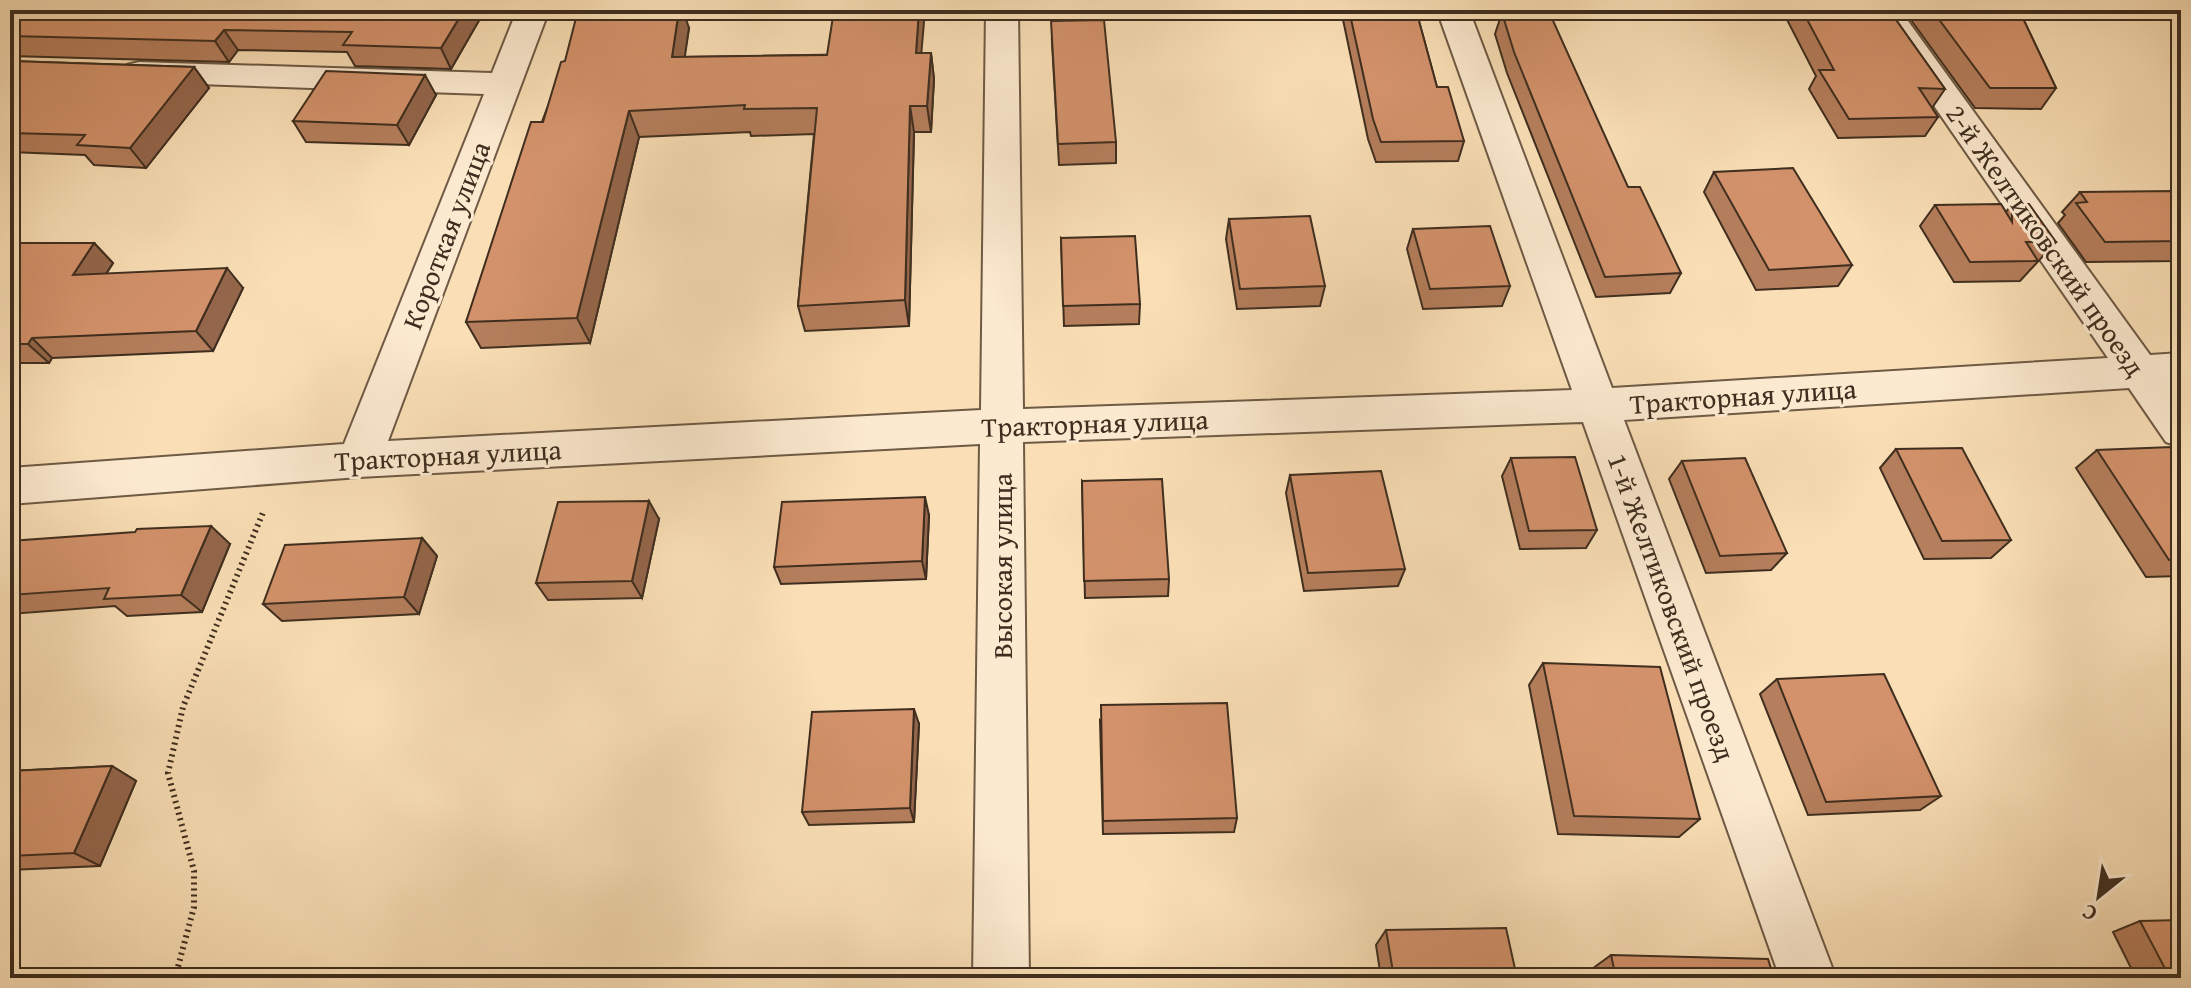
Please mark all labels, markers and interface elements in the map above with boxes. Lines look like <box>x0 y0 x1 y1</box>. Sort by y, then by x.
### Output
street label: 2-й Желтиковский проезд <box>1937 95 2156 384</box>
street label: Короткая улица <box>391 134 500 335</box>
street label: Тракторная улица <box>1628 367 1858 424</box>
street label: Тракторная улица <box>981 398 1210 447</box>
street label: Тракторная улица <box>333 428 563 481</box>
street label: 1-й Желтиковский проезд <box>1598 447 1747 766</box>
street label: Высокая улица <box>981 472 1022 659</box>
north arrow <box>2059 856 2139 936</box>
text: С <box>2076 896 2102 930</box>

